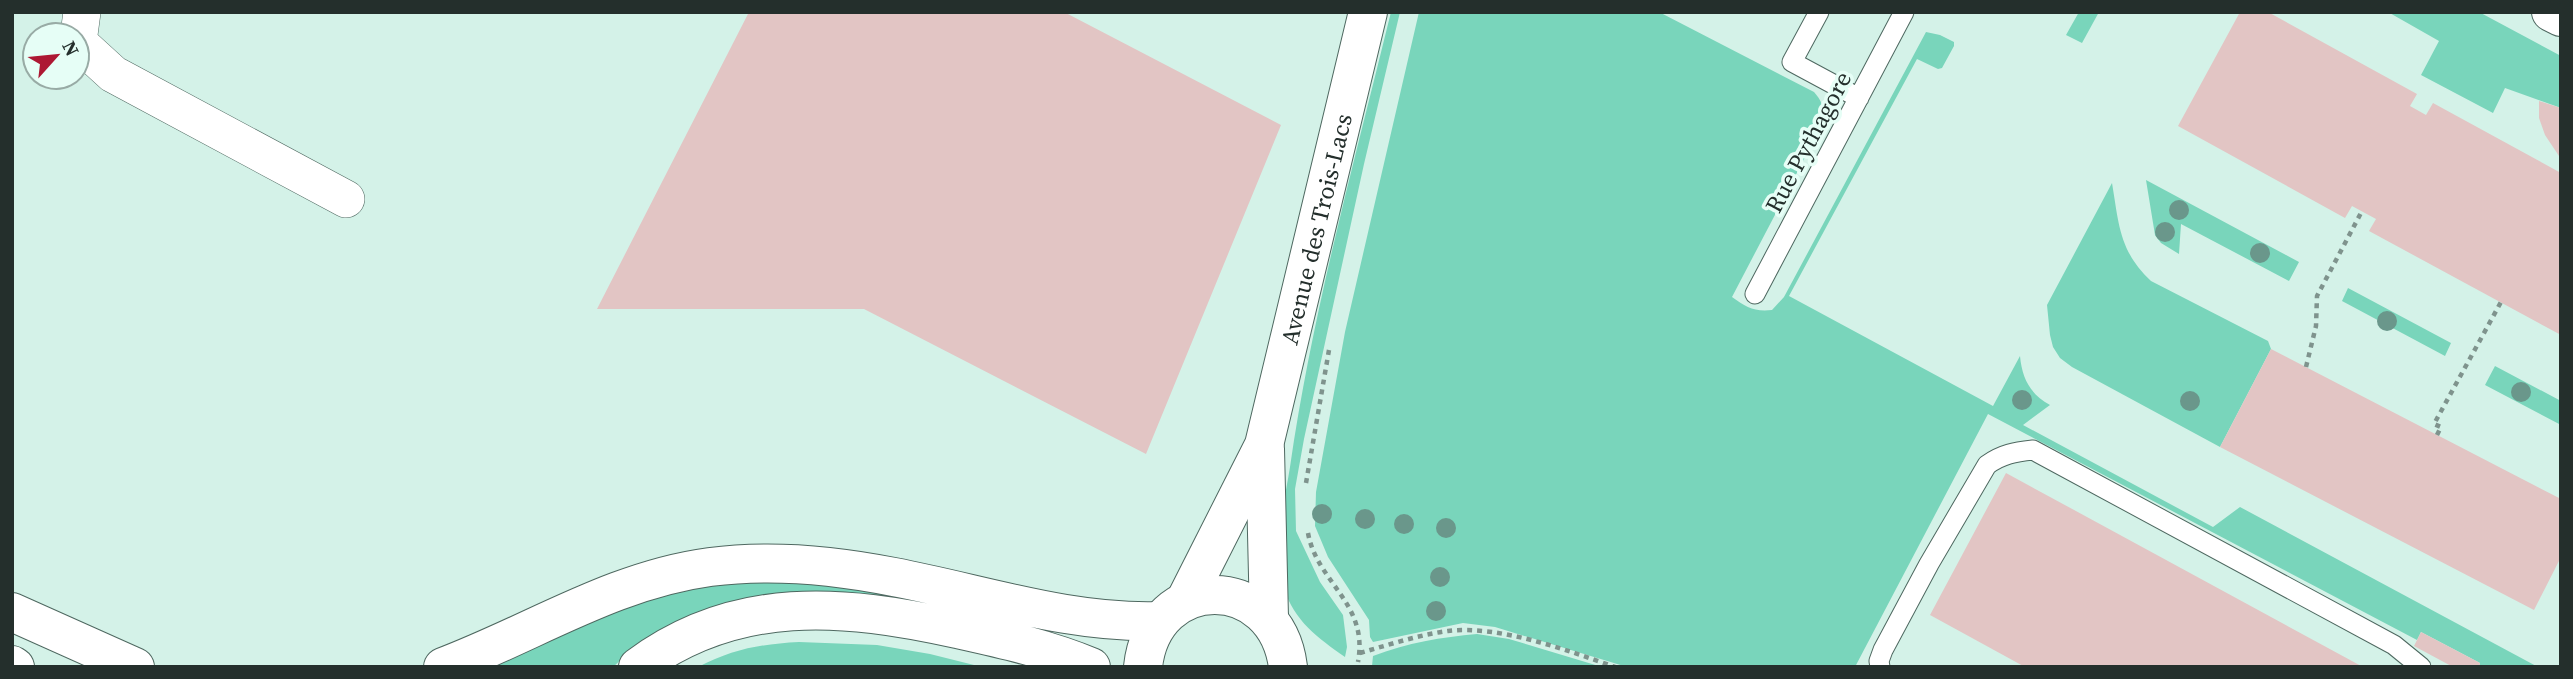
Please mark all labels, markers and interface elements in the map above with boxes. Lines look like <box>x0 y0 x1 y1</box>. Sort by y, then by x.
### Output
north arrow <box>21 21 91 91</box>
text: N <box>56 36 86 60</box>
street label: Rue Pythagore <box>1757 65 1859 219</box>
street label: Avenue des Trois-Lacs <box>1272 110 1360 348</box>

